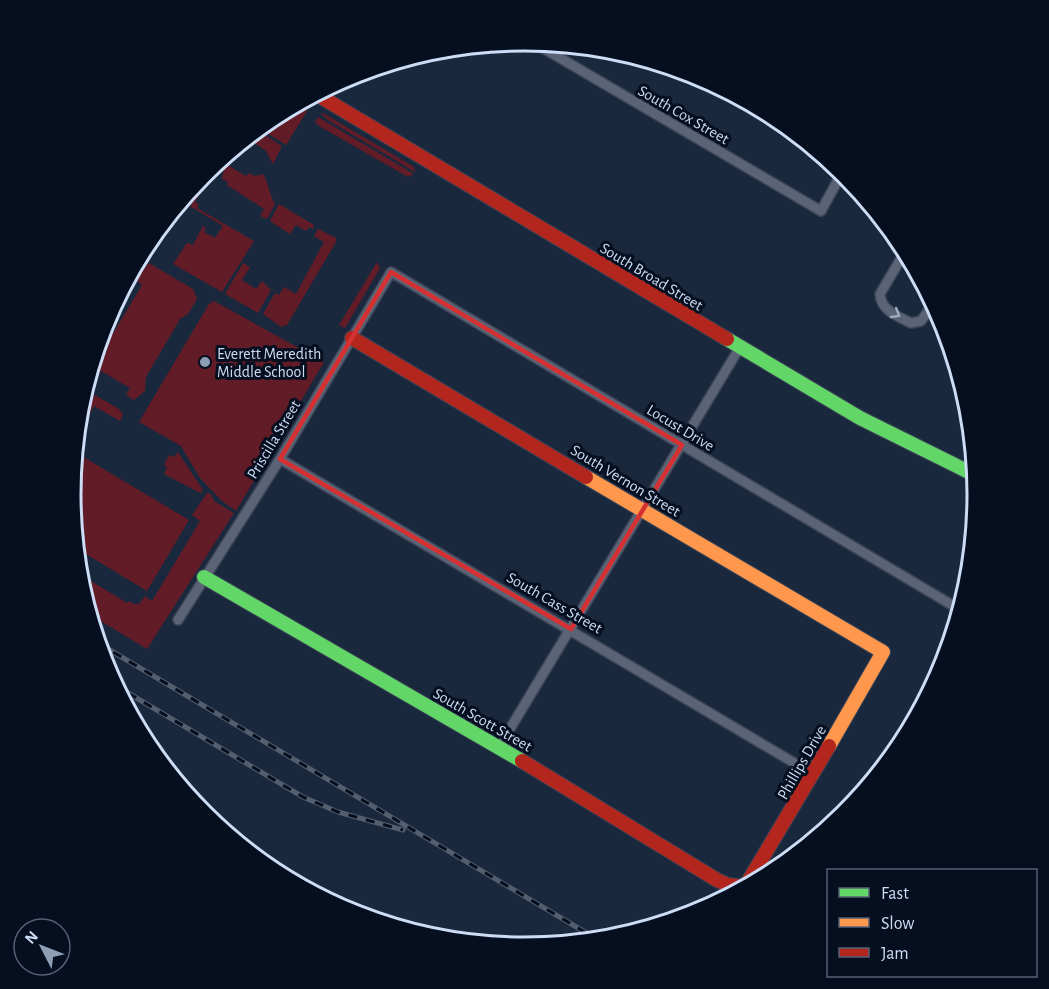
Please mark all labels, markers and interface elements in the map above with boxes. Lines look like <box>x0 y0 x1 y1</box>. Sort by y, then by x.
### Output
street label: South Cox Street <box>635 82 732 147</box>
street label: South Broad Street <box>597 240 706 314</box>
one-way arrow <box>890 307 900 319</box>
place label: Everett Meredith Middle School <box>217 346 321 380</box>
marker: Everett Meredith Middle School <box>198 355 212 369</box>
street label: Priscilla Street <box>244 397 304 482</box>
street label: Locust Drive <box>644 402 717 454</box>
street label: South Vernon Street <box>568 442 683 520</box>
street label: South Cass Street <box>504 569 605 637</box>
street label: South Scott Street <box>430 685 535 755</box>
street label: Phillips Drive <box>774 723 829 802</box>
legend <box>827 869 1037 977</box>
text: Fast <box>881 885 909 903</box>
text: Slow <box>881 915 914 933</box>
north arrow <box>12 917 72 977</box>
text: N <box>22 928 41 947</box>
text: Jam <box>881 945 909 963</box>

